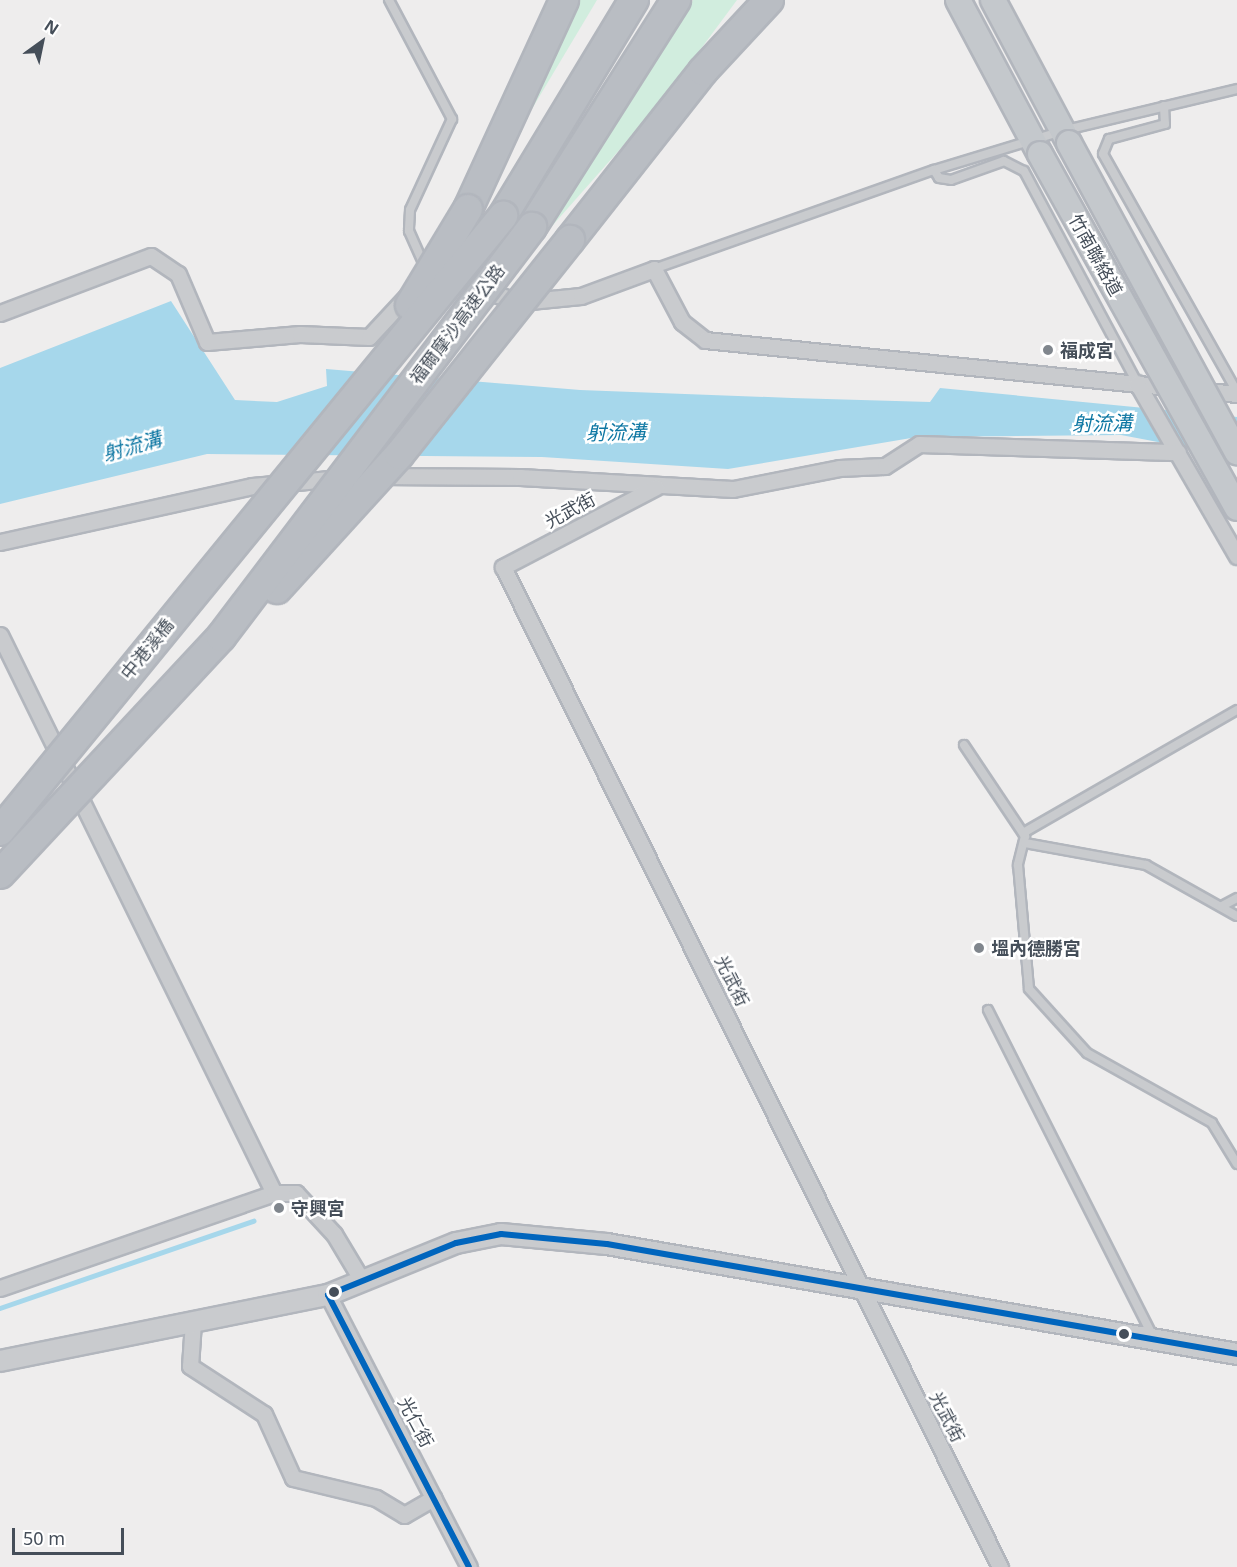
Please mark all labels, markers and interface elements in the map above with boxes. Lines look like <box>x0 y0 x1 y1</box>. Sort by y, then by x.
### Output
north arrow <box>12 12 72 72</box>
text: N <box>40 14 63 40</box>
street label: 竹南聯絡道 <box>1065 210 1127 300</box>
street label: 福爾摩沙高速公路 <box>405 260 509 388</box>
place label: 福成宮 <box>1060 339 1114 361</box>
marker: 福成宮 <box>1041 343 1055 357</box>
water label: 射流溝 <box>1072 410 1132 436</box>
water label: 射流溝 <box>586 419 646 445</box>
water label: 射流溝 <box>100 426 164 466</box>
street label: 光武街 <box>541 488 599 532</box>
street label: 中港溪橋 <box>116 614 178 684</box>
place label: 塭內德勝宮 <box>991 937 1081 959</box>
marker: 塭內德勝宮 <box>972 941 986 955</box>
street label: 光武街 <box>710 952 754 1010</box>
place label: 守興宮 <box>291 1197 345 1219</box>
marker: 守興宮 <box>272 1201 286 1215</box>
unlabelled marker <box>328 1286 340 1298</box>
unlabelled marker <box>1118 1328 1130 1340</box>
street label: 光武街 <box>925 1388 969 1446</box>
street label: 光仁街 <box>394 1393 438 1451</box>
scale bar <box>15 1516 128 1554</box>
text: 50 m <box>23 1526 65 1550</box>

